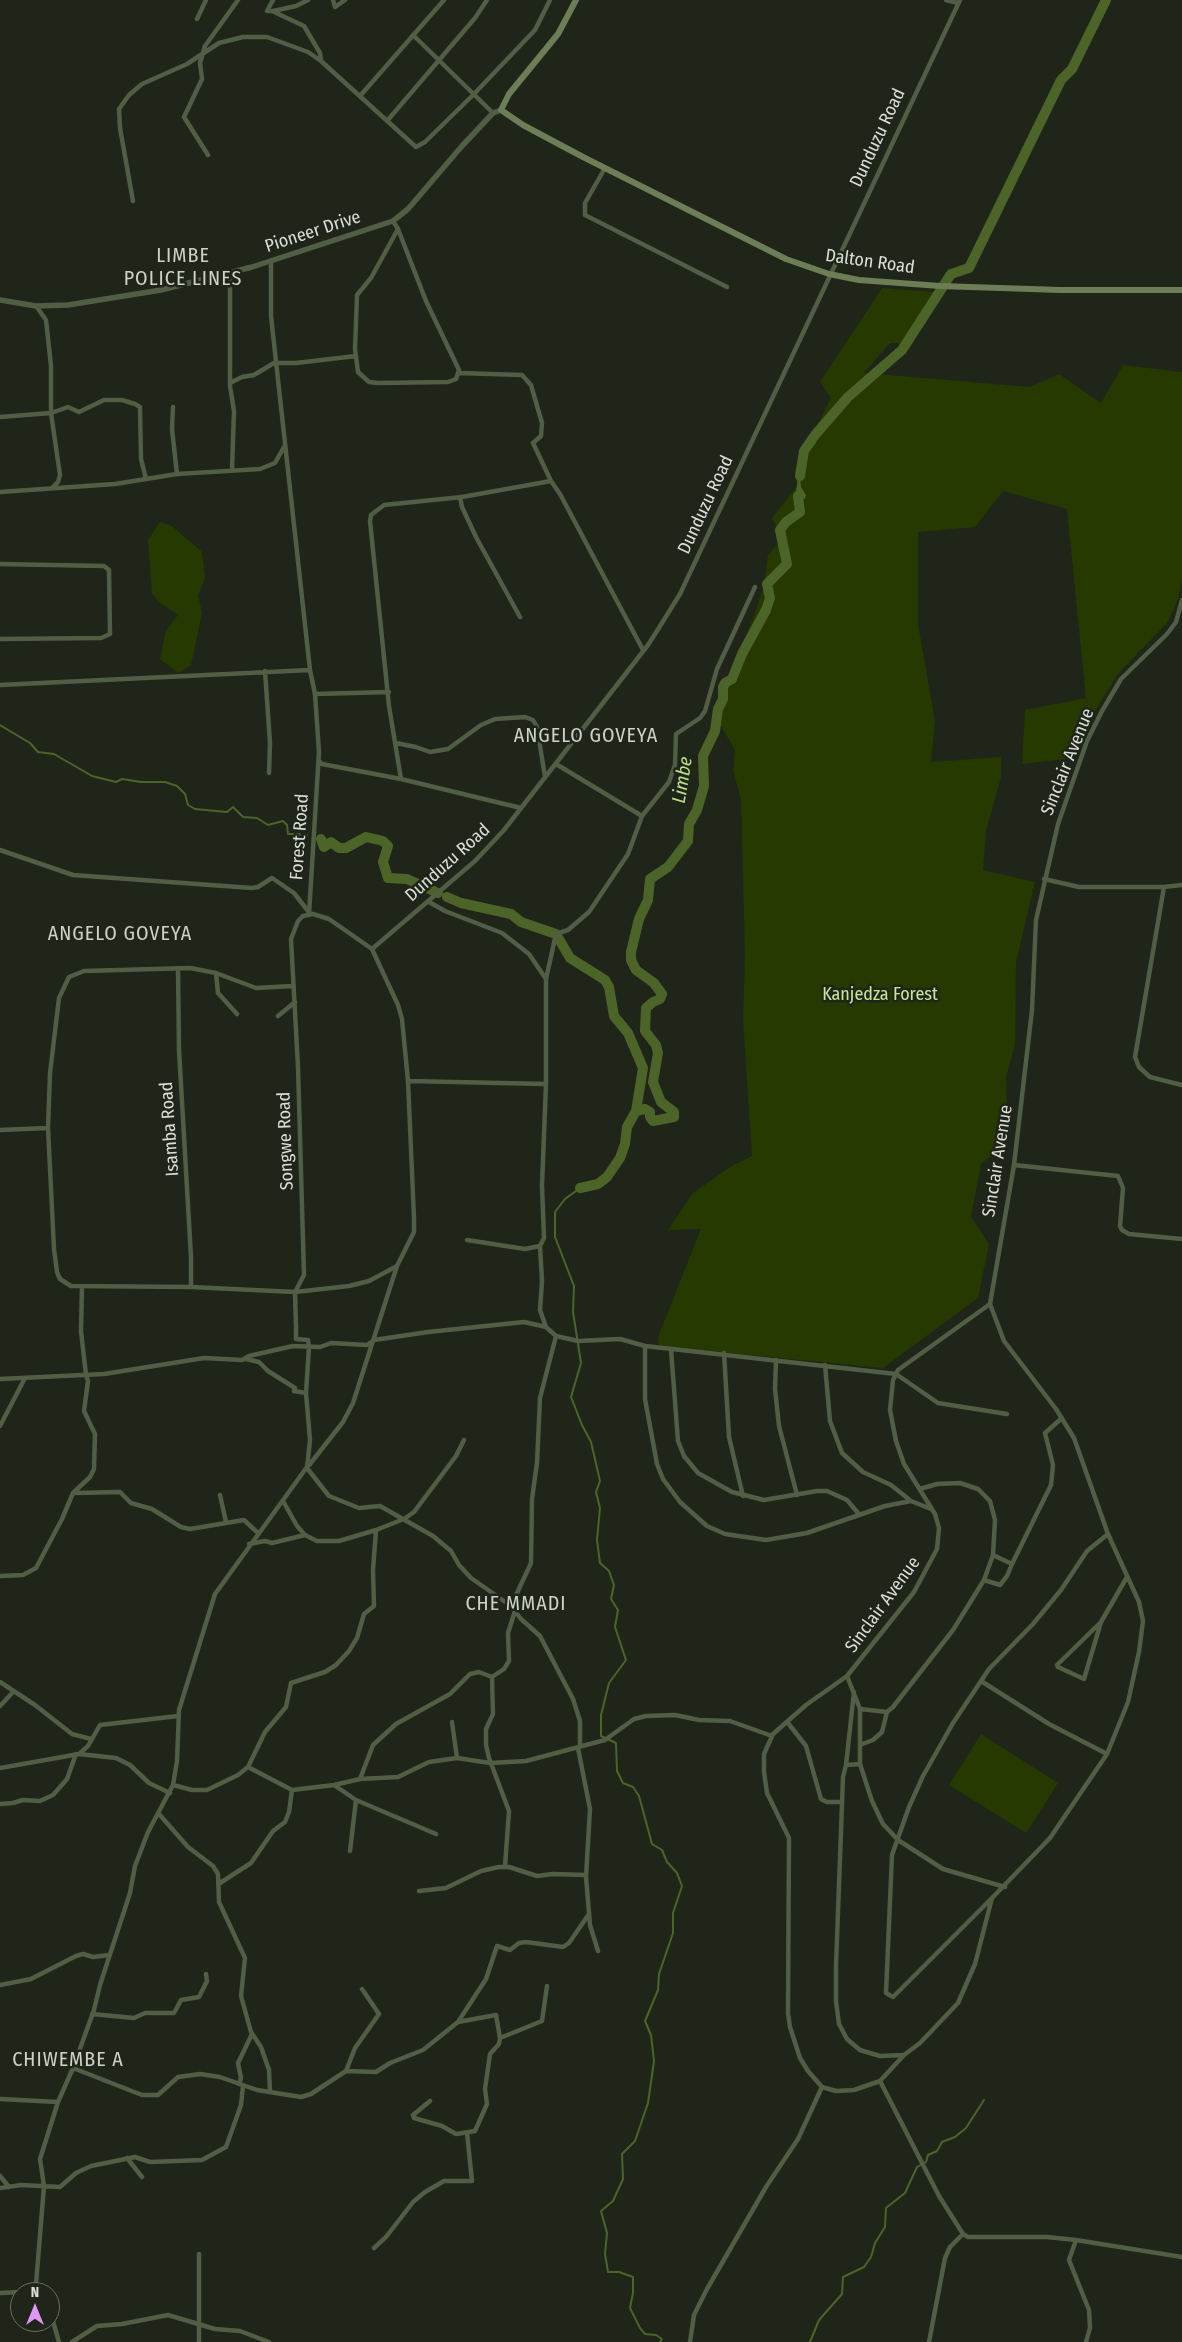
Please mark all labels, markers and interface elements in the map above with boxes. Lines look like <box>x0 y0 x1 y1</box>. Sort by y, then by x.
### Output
street label: Dunduzu Road <box>846 85 910 191</box>
street label: Pioneer Drive <box>262 206 364 258</box>
district label: LIMBE POLICE LINES <box>122 244 244 291</box>
street label: Dalton Road <box>824 245 916 279</box>
street label: Dunduzu Road <box>674 452 738 558</box>
street label: Sinclair Avenue <box>1037 705 1099 819</box>
district label: ANGELO GOVEYA <box>512 724 660 748</box>
water label: Limbe <box>668 755 698 805</box>
street label: Forest Road <box>286 793 314 881</box>
street label: Dunduzu Road <box>401 819 495 907</box>
district label: ANGELO GOVEYA <box>46 922 194 946</box>
park label: Kanjedza Forest <box>822 984 938 1006</box>
street label: Isamba Road <box>156 1081 184 1177</box>
street label: Songwe Road <box>273 1091 299 1191</box>
street label: Sinclair Avenue <box>978 1103 1018 1219</box>
street label: Sinclair Avenue <box>841 1553 925 1657</box>
district label: CHE MMADI <box>464 1592 568 1616</box>
district label: CHIWEMBE A <box>11 2048 125 2072</box>
north arrow <box>10 2282 60 2332</box>
text: N <box>31 2284 39 2301</box>

